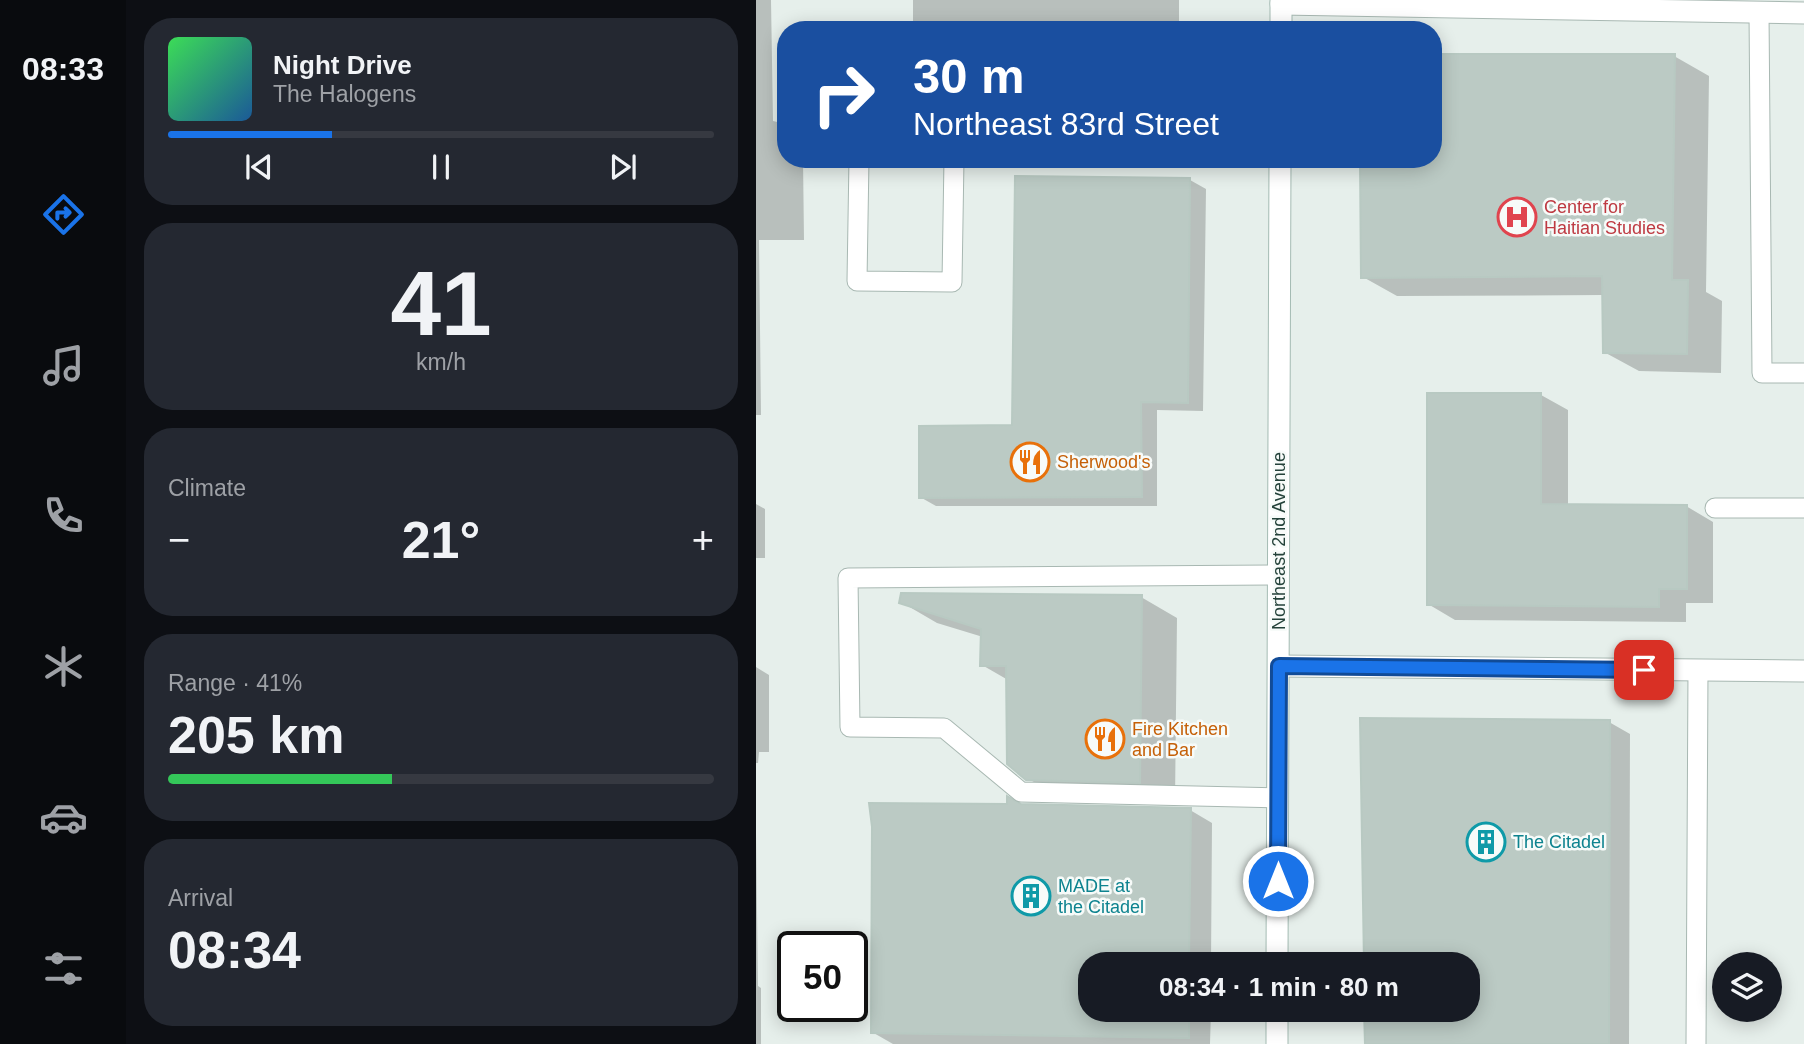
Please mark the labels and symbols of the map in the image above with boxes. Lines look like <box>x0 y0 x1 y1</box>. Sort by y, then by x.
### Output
hospital icon: Center for Haitian Studies <box>1496 196 1538 238</box>
place label: Center for Haitian Studies <box>1544 197 1665 238</box>
restaurant icon: Sherwood's <box>1009 441 1051 483</box>
place label: Sherwood's <box>1057 452 1151 472</box>
street label: Northeast 2nd Avenue <box>1269 452 1289 630</box>
pin <box>1614 640 1674 700</box>
restaurant icon: Fire Kitchen and Bar <box>1084 718 1126 760</box>
place label: Fire Kitchen and Bar <box>1132 719 1228 760</box>
building icon: The Citadel <box>1465 821 1507 863</box>
place label: The Citadel <box>1513 832 1605 852</box>
position arrow <box>1241 844 1315 918</box>
building icon: MADE at the Citadel <box>1010 875 1052 917</box>
place label: MADE at the Citadel <box>1058 876 1144 917</box>
speed limit sign: 50 <box>777 931 868 1022</box>

